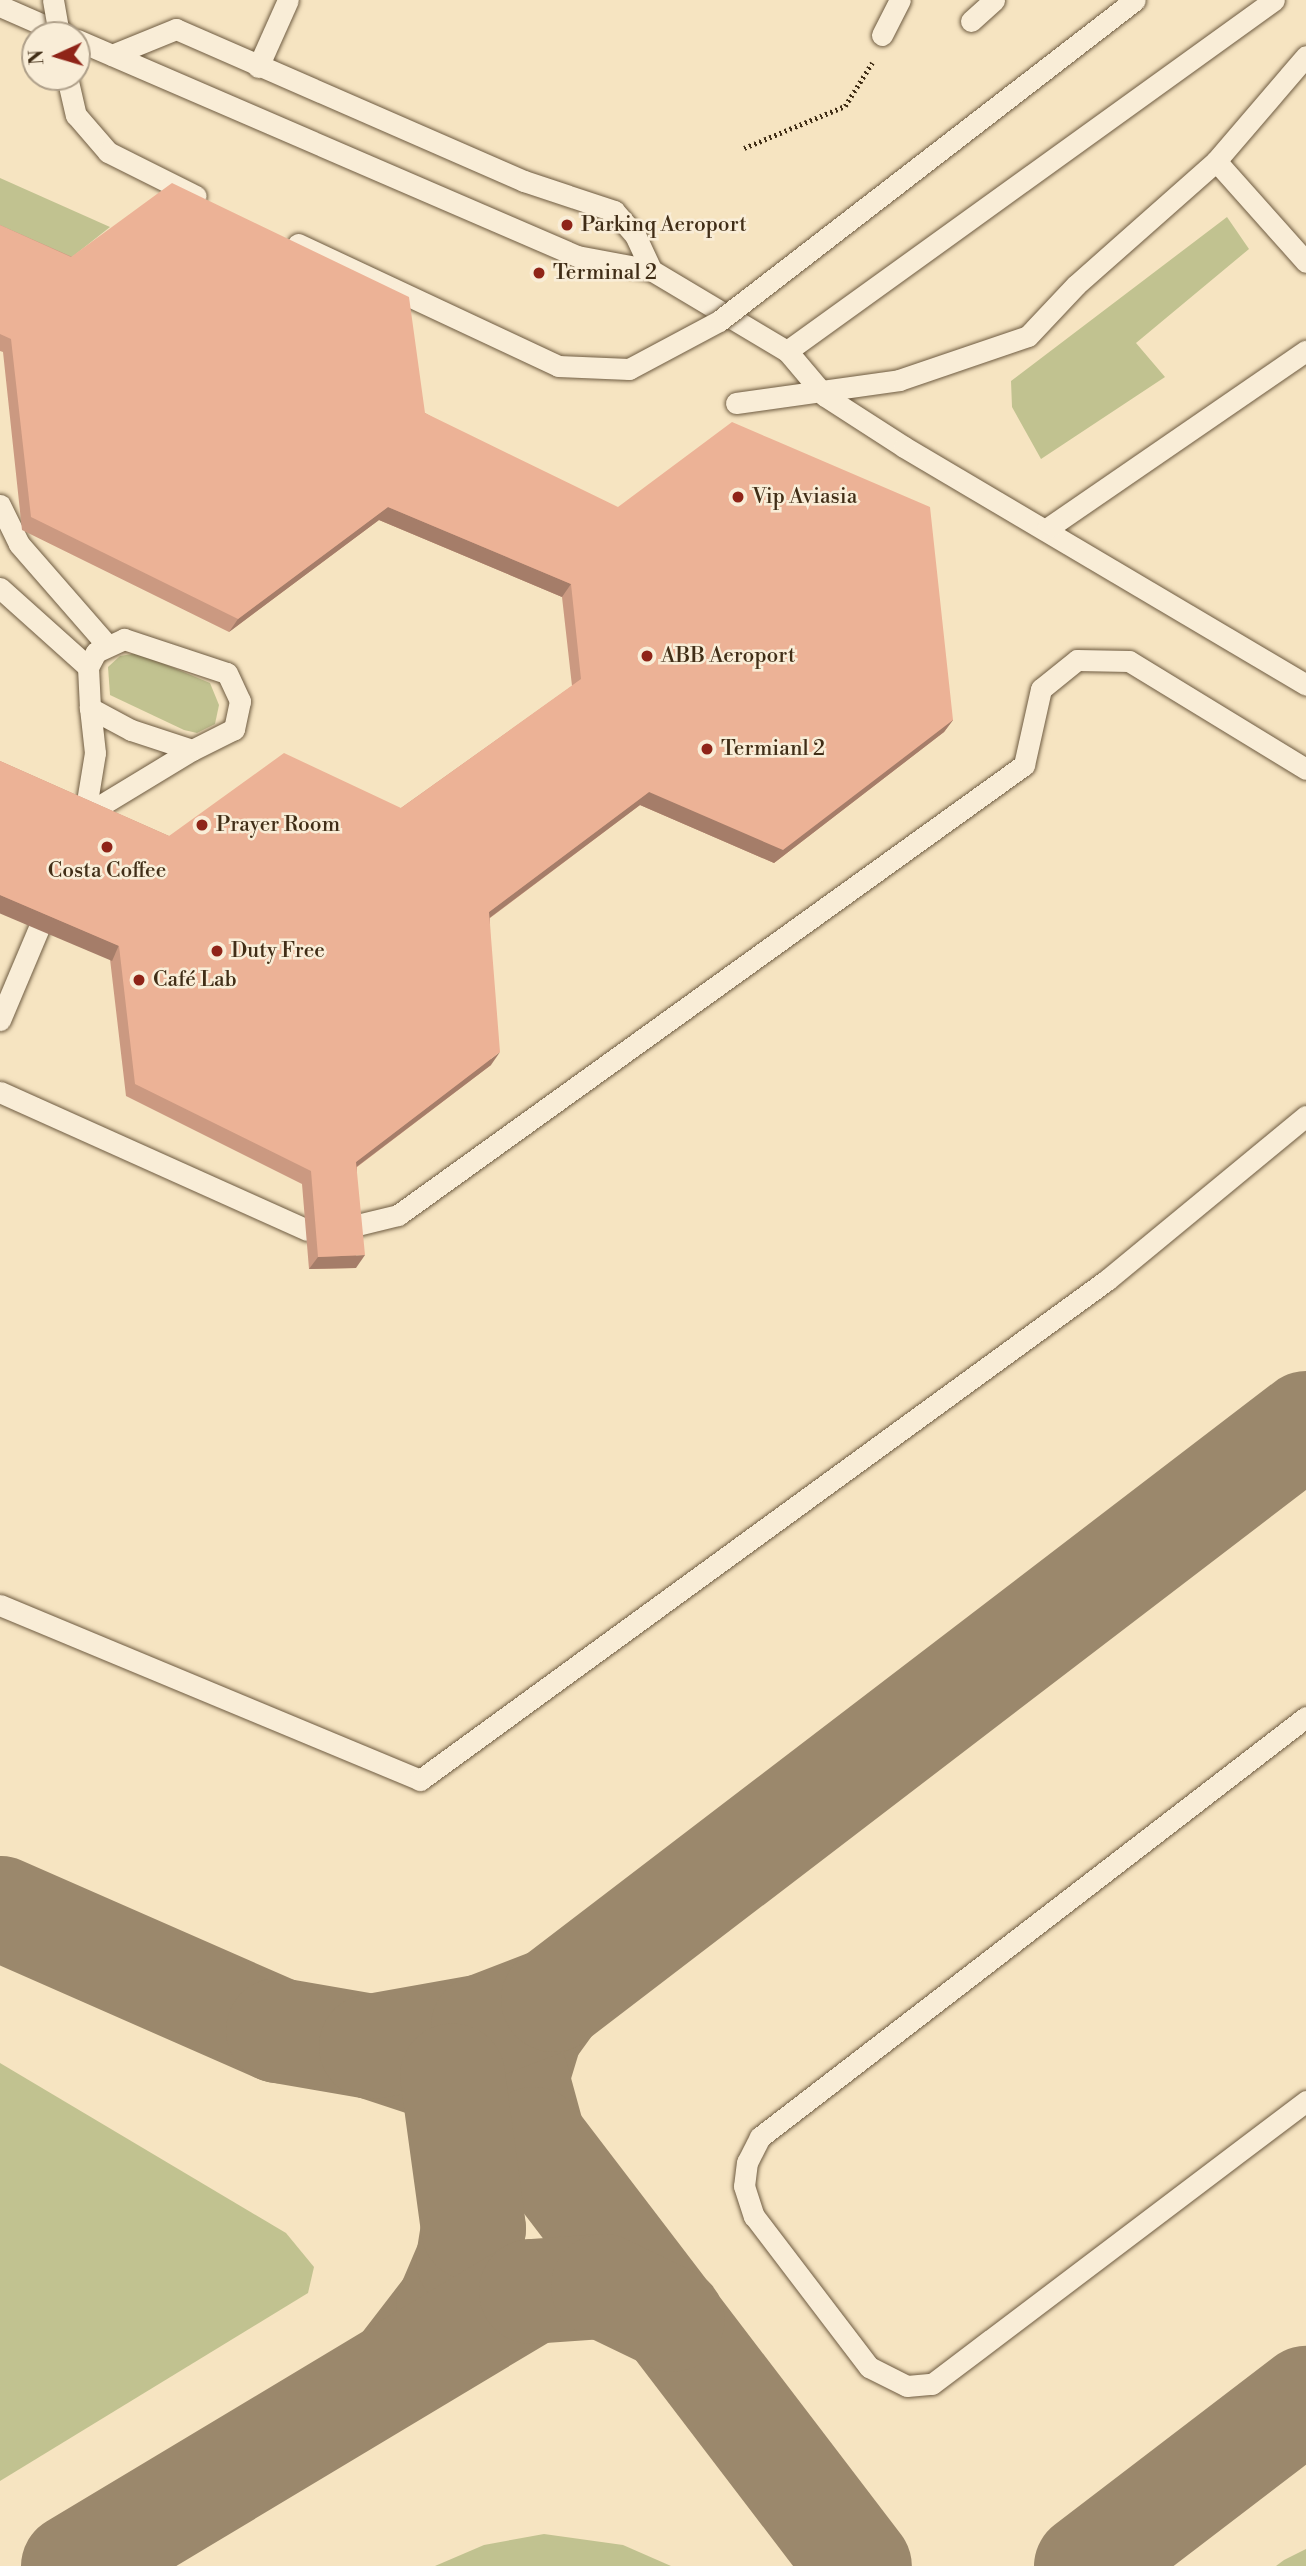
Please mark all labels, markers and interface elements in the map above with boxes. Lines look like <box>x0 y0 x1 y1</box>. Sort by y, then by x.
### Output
north arrow <box>21 21 91 91</box>
text: N <box>25 49 50 66</box>
place label: Parkinq Aeroport <box>581 212 747 238</box>
marker: Parkinq Aeroport <box>559 217 575 233</box>
place label: Terminal 2 <box>553 260 657 286</box>
marker: Terminal 2 <box>531 265 547 281</box>
place label: Vip Aviasia <box>752 484 857 510</box>
marker: Vip Aviasia <box>730 489 746 505</box>
place label: ABB Aeroport <box>661 643 795 669</box>
marker: ABB Aeroport <box>639 648 655 664</box>
place label: Termianl 2 <box>721 736 825 762</box>
marker: Termianl 2 <box>699 741 715 757</box>
place label: Prayer Room <box>216 812 340 838</box>
marker: Prayer Room <box>194 817 210 833</box>
marker: Costa Coffee <box>99 839 115 855</box>
place label: Costa Coffee <box>48 858 166 884</box>
place label: Duty Free <box>231 938 325 964</box>
marker: Duty Free <box>209 943 225 959</box>
place label: Café Lab <box>153 967 237 993</box>
marker: Café Lab <box>131 972 147 988</box>

